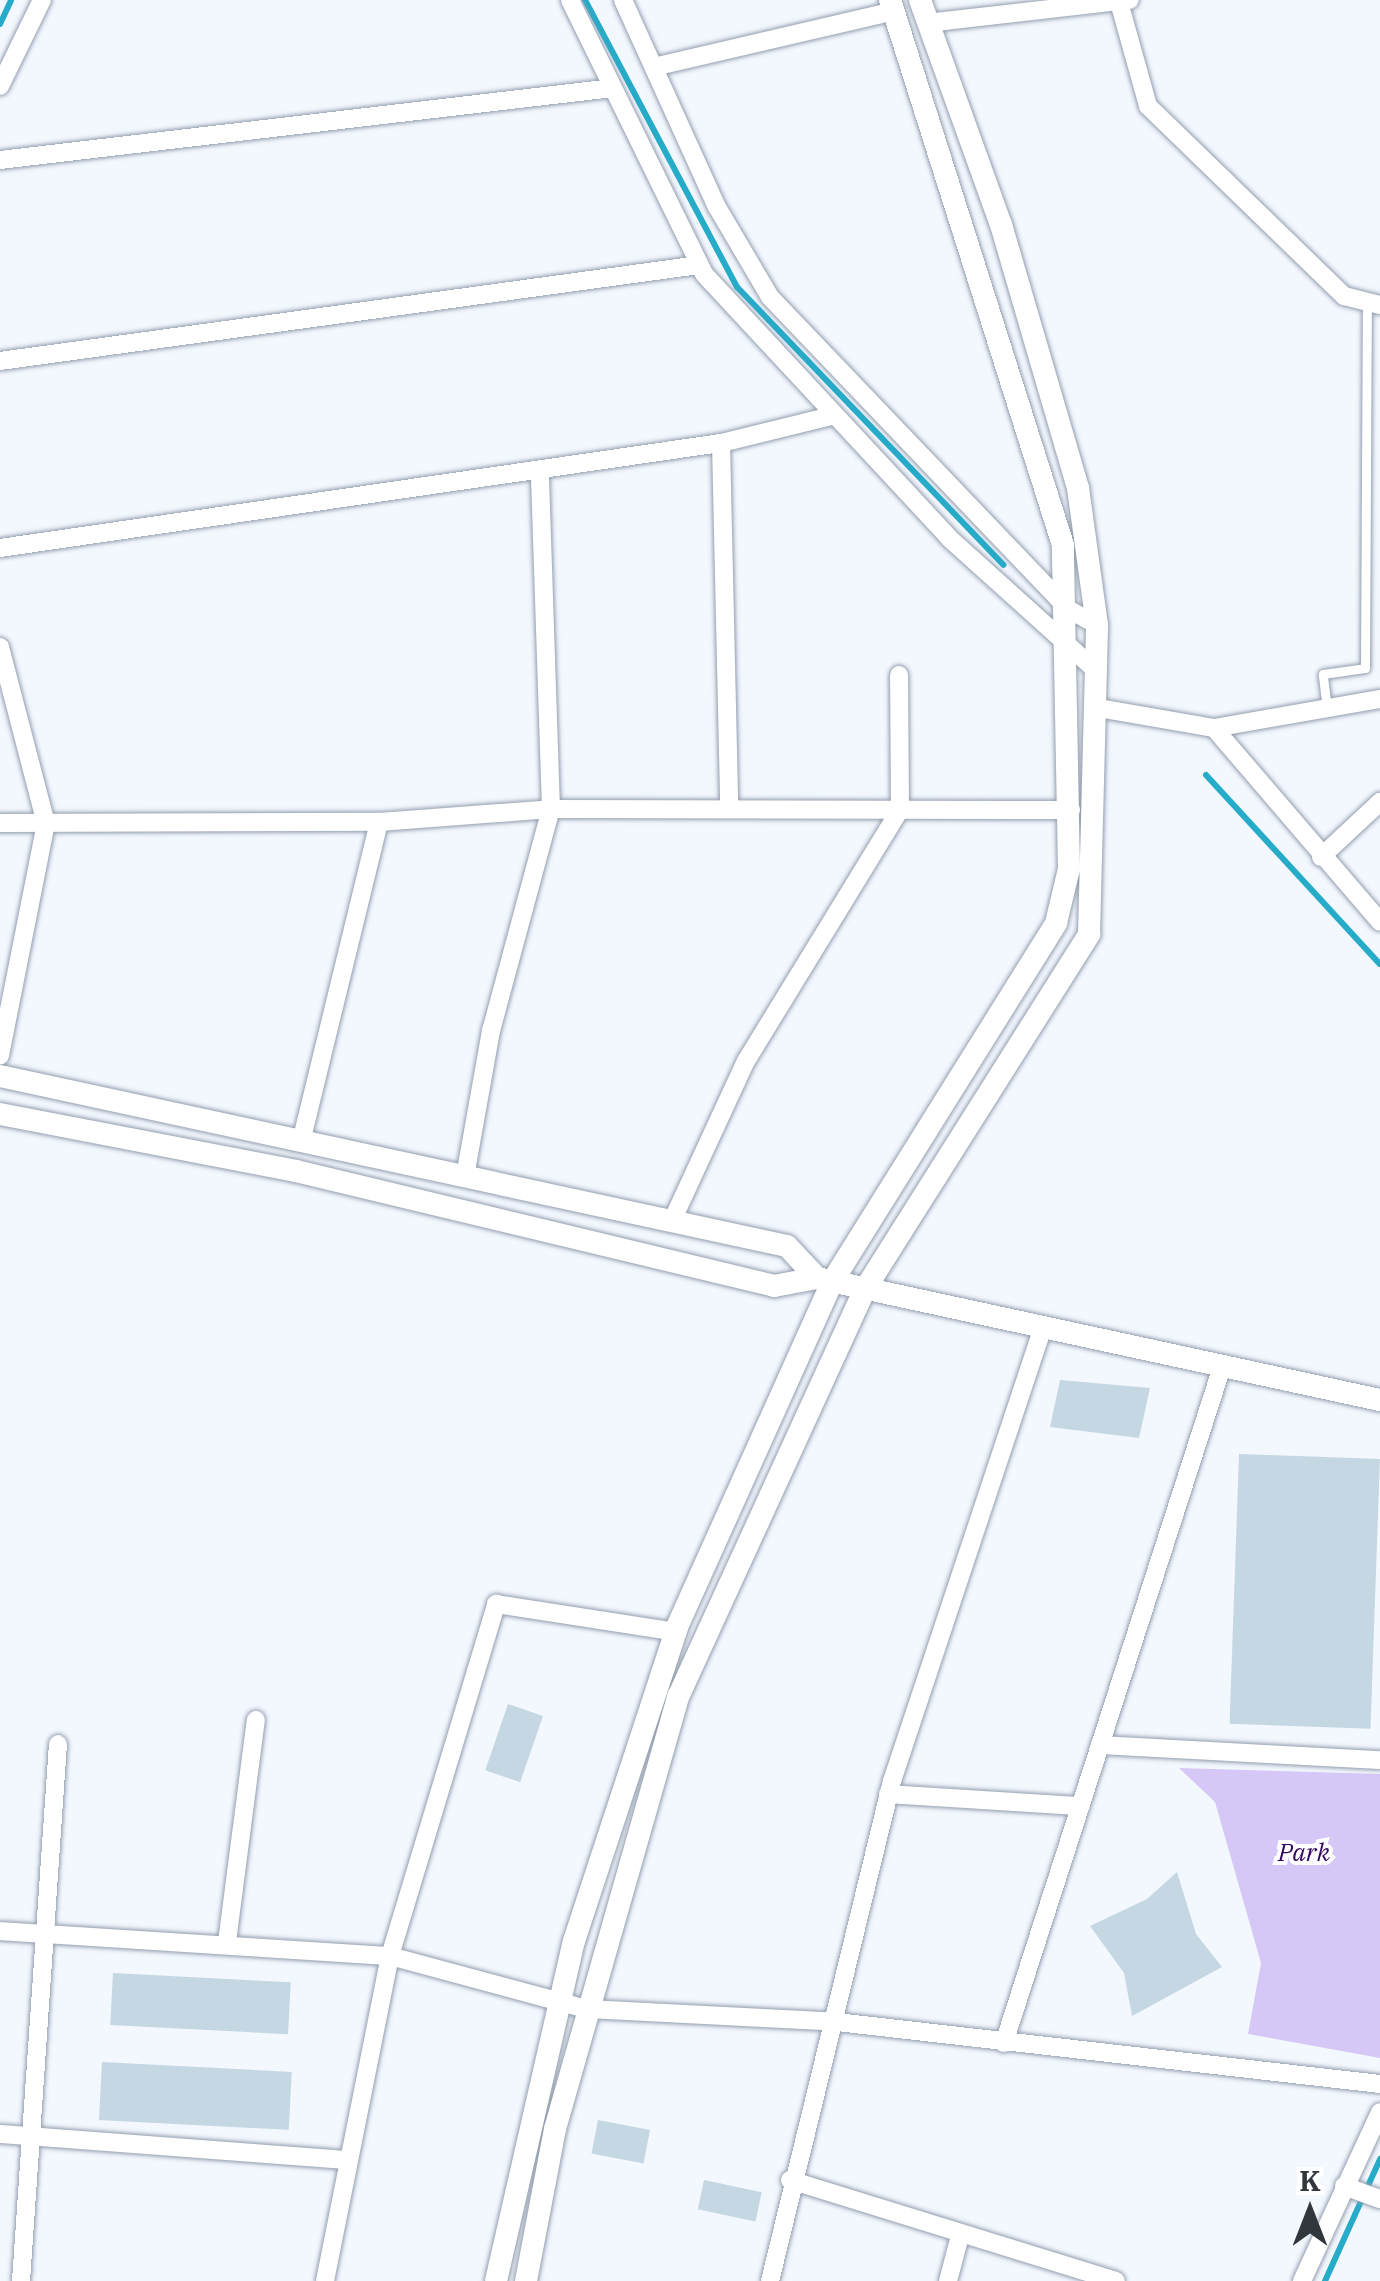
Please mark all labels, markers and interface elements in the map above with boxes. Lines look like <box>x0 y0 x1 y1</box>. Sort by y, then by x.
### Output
park label: Park <box>1278 1837 1330 1867</box>
north arrow <box>1260 2161 1360 2261</box>
text: K <box>1299 2162 1321 2199</box>

